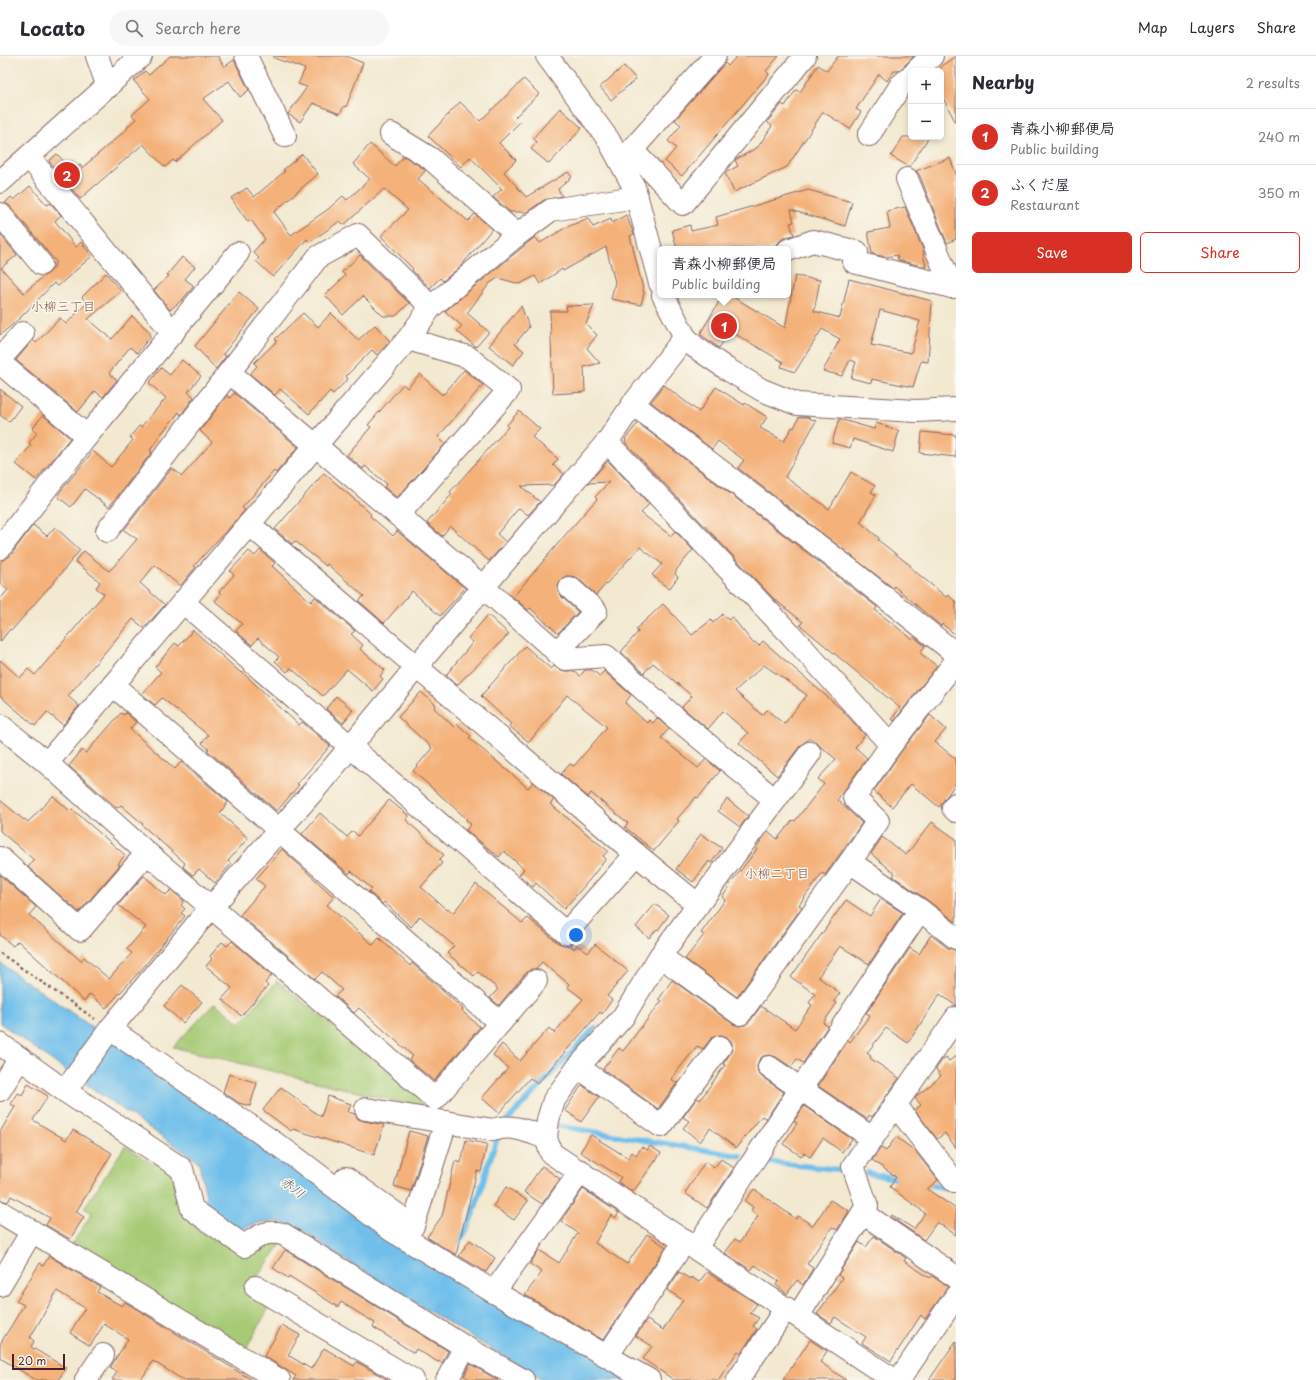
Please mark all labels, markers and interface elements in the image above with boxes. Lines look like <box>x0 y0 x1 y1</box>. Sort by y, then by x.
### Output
search box <box>109 10 389 46</box>
text: Locato <box>20 14 85 42</box>
text: Search here <box>155 16 241 39</box>
icon: search <box>123 17 145 39</box>
text: Map <box>1138 17 1168 38</box>
text: Layers <box>1190 17 1235 38</box>
text: Share <box>1257 17 1296 38</box>
map controls <box>908 68 944 140</box>
button: + <box>908 68 944 104</box>
text: Nearby <box>972 69 1034 95</box>
text: 2 results <box>1246 73 1300 92</box>
button: − <box>908 104 944 140</box>
text: 青森小柳郵便局 <box>1010 116 1115 139</box>
text: 1 <box>982 127 988 146</box>
text: 240 m <box>1258 127 1300 146</box>
text: Public building <box>1010 139 1099 158</box>
pin: 2 <box>54 160 80 190</box>
text: ふくだ屋 <box>1010 172 1070 195</box>
text: 2 <box>980 183 990 202</box>
text: 350 m <box>1258 183 1300 202</box>
text: Restaurant <box>1010 195 1080 214</box>
button: Save <box>972 232 1132 273</box>
button: Share <box>1140 232 1300 273</box>
popup <box>657 246 791 298</box>
text: 青森小柳郵便局 <box>671 251 777 274</box>
text: Public building <box>671 274 760 293</box>
district label: 小柳三丁目 <box>30 296 96 315</box>
pin: 1 <box>711 311 737 341</box>
district label: 小柳二丁目 <box>744 863 810 882</box>
your location <box>566 925 586 945</box>
water label: 赤川 <box>277 1171 309 1202</box>
scale bar <box>12 1352 65 1371</box>
text: 20 m <box>18 1352 46 1369</box>

